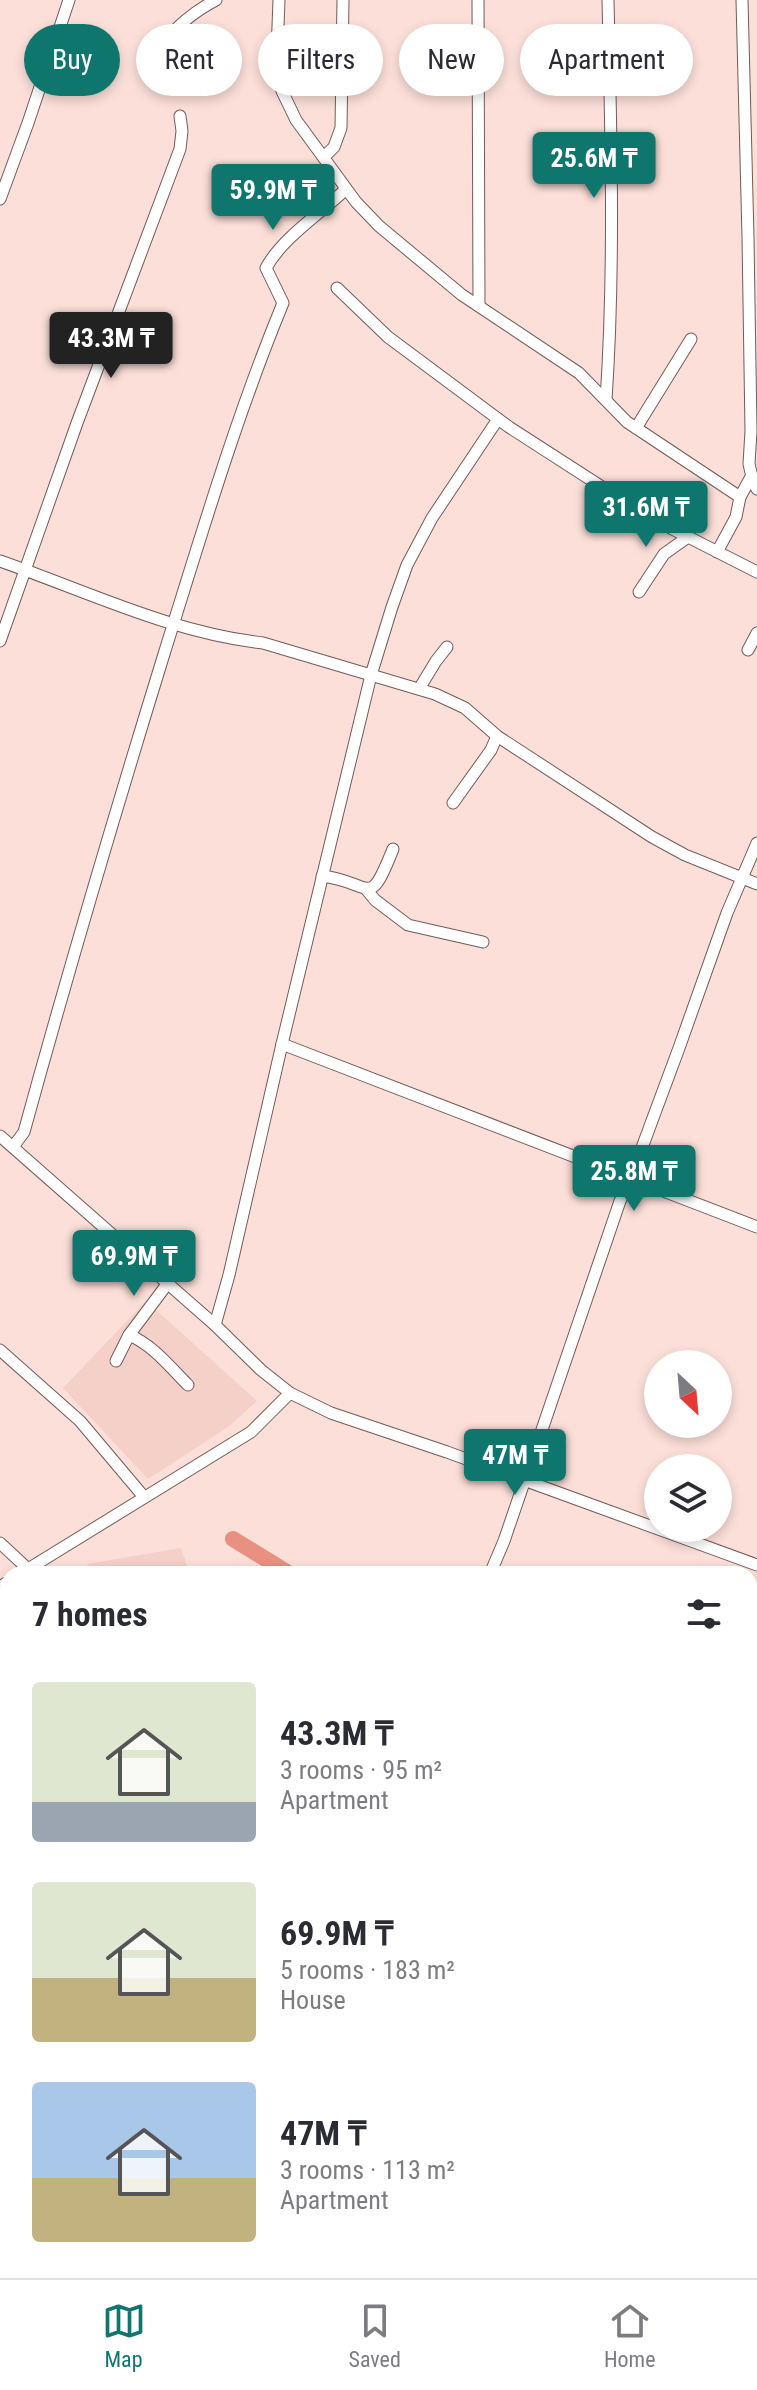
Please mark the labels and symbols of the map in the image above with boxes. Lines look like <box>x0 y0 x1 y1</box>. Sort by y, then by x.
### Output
pin: 25.6M ₸ <box>520 132 668 200</box>
pin: 59.9M ₸ <box>199 164 347 232</box>
pin: 43.3M ₸ <box>37 312 185 380</box>
pin: 31.6M ₸ <box>572 481 720 549</box>
pin: 25.8M ₸ <box>560 1145 708 1213</box>
pin: 69.9M ₸ <box>60 1230 208 1298</box>
north arrow <box>644 1350 732 1438</box>
pin: 47M ₸ <box>459 1429 571 1497</box>

